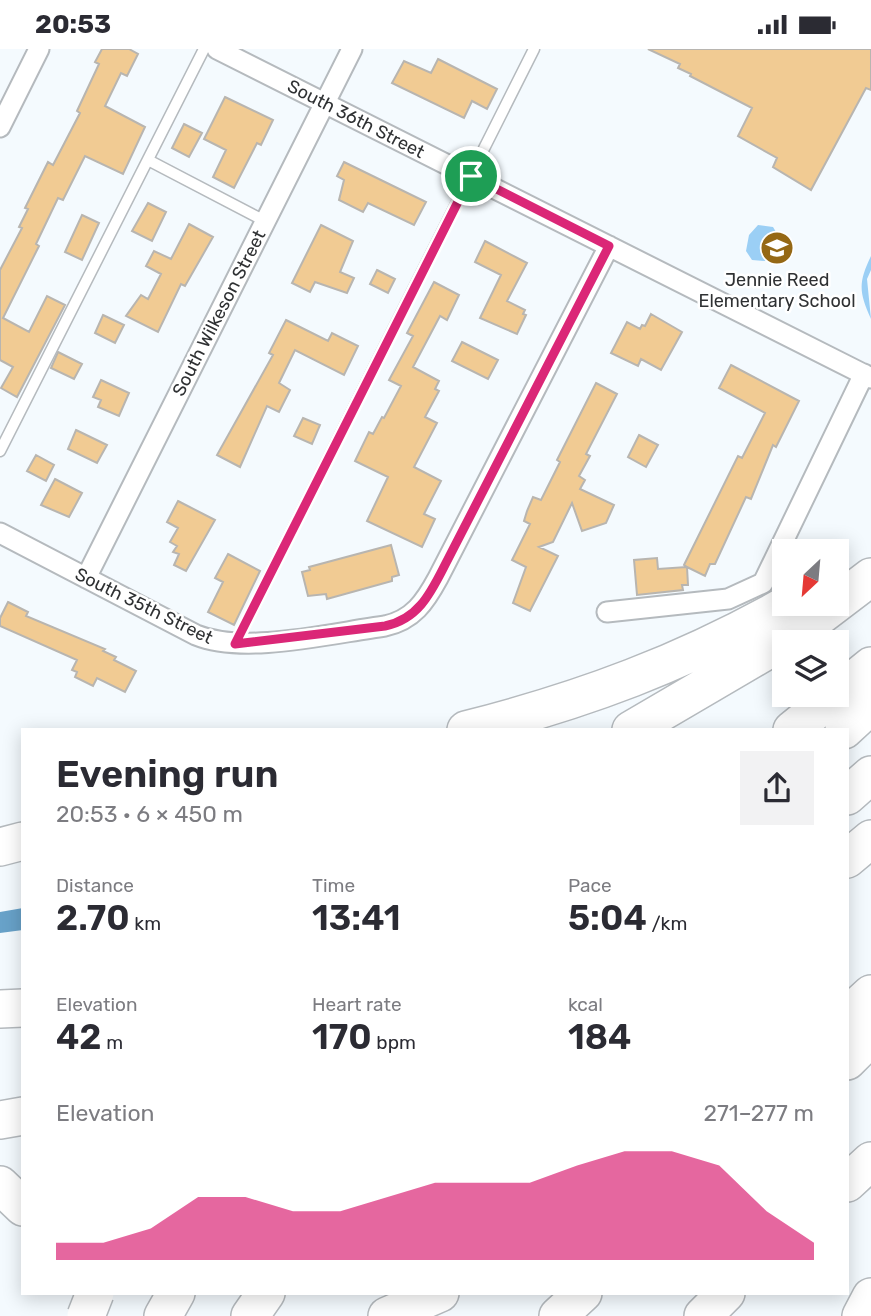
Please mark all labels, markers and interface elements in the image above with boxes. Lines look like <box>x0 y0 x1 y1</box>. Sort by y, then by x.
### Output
text: 20:53 <box>35 9 111 40</box>
street label: South 36th Street <box>284 75 428 163</box>
pin <box>441 146 501 206</box>
icon: arrive <box>452 157 490 195</box>
street label: South Wilkeson Street <box>168 226 270 400</box>
school or university icon: Jennie Reed Elementary School <box>758 229 796 267</box>
place label: Jennie Reed Elementary School <box>698 269 856 312</box>
north arrow <box>772 539 849 616</box>
map controls <box>772 539 849 707</box>
street label: South 35th Street <box>71 563 217 649</box>
button: layers <box>772 630 849 707</box>
text: Evening run <box>56 751 279 797</box>
button: share <box>740 751 814 825</box>
text: 20:53 · 6 × 450 m <box>56 800 243 828</box>
text: Distance <box>56 874 134 897</box>
text: Time <box>312 874 355 897</box>
text: Pace <box>568 874 612 897</box>
text: 2.70 <box>56 897 130 939</box>
text: 13:41 <box>312 897 401 939</box>
text: 5:04 <box>568 897 647 939</box>
text: km <box>130 912 161 935</box>
text: /km <box>647 912 687 935</box>
text: Elevation <box>56 993 137 1016</box>
text: Heart rate <box>312 993 402 1016</box>
text: kcal <box>568 993 603 1016</box>
text: 42 <box>56 1016 102 1058</box>
text: 170 <box>312 1016 372 1058</box>
text: 184 <box>568 1016 631 1058</box>
text: m <box>102 1031 123 1054</box>
text: bpm <box>372 1031 416 1054</box>
text: Elevation <box>56 1099 155 1127</box>
text: 271–277 m <box>703 1099 814 1127</box>

